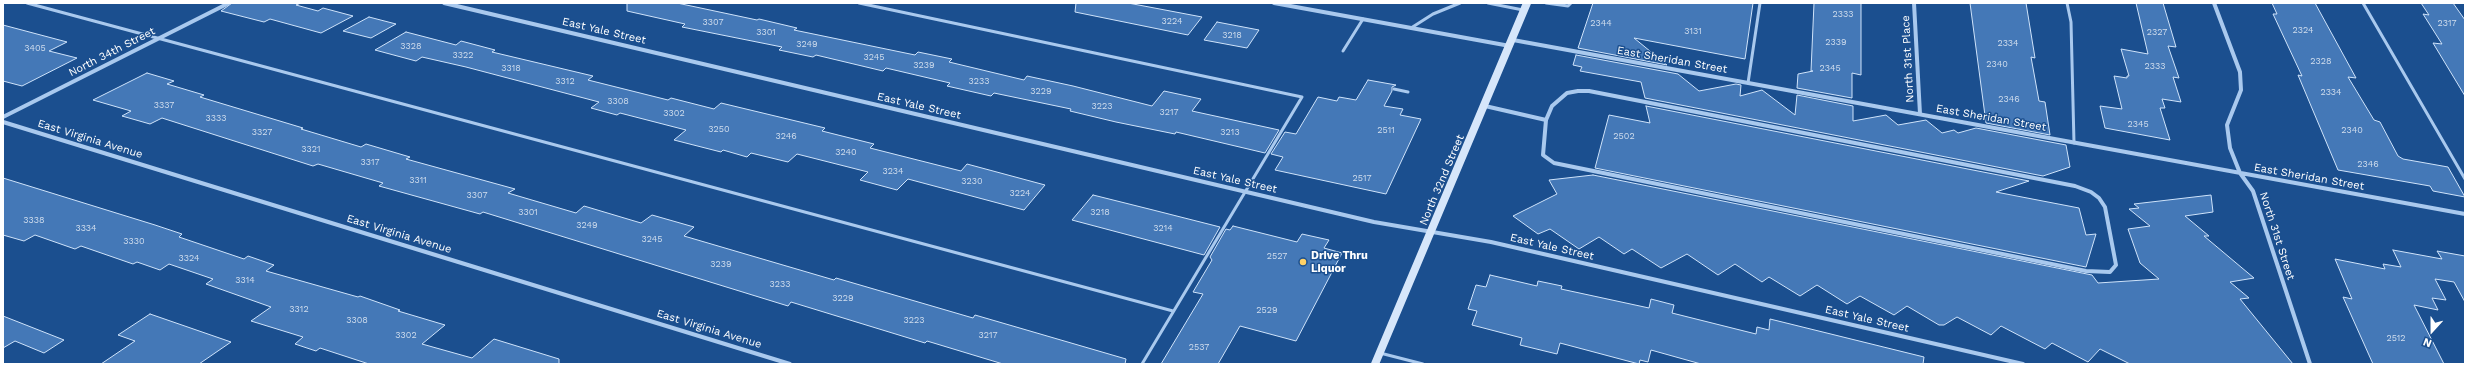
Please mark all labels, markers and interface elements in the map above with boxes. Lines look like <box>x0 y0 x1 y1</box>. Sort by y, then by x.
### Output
house number: 2333 <box>1833 9 1853 19</box>
street label: East Yale Street <box>561 15 647 47</box>
street label: North 31st Place <box>1899 15 1917 103</box>
house number: 3224 <box>1162 16 1182 26</box>
house number: 3307 <box>703 17 723 27</box>
house number: 2344 <box>1590 18 1612 28</box>
house number: 2317 <box>2437 18 2457 28</box>
street label: North 34th Street <box>67 24 157 80</box>
house number: 2324 <box>2293 25 2313 35</box>
house number: 3131 <box>1684 26 1702 36</box>
house number: 3301 <box>756 27 776 37</box>
house number: 2327 <box>2147 27 2167 37</box>
house number: 3218 <box>1222 30 1242 40</box>
house number: 2339 <box>1825 37 1847 47</box>
house number: 2334 <box>1997 38 2019 48</box>
house number: 3249 <box>796 39 818 49</box>
house number: 3328 <box>400 41 422 51</box>
house number: 3405 <box>24 43 46 53</box>
street label: East Sheridan Street <box>1616 44 1728 76</box>
house number: 3322 <box>453 50 473 60</box>
house number: 3245 <box>864 52 884 62</box>
house number: 2328 <box>2310 56 2332 66</box>
house number: 2340 <box>1986 59 2008 69</box>
house number: 3239 <box>913 60 935 70</box>
house number: 2333 <box>2145 61 2165 71</box>
house number: 3318 <box>501 63 521 73</box>
house number: 2345 <box>1819 63 1841 73</box>
house number: 3312 <box>555 76 575 86</box>
house number: 3233 <box>969 76 989 86</box>
house number: 3229 <box>1030 86 1052 96</box>
house number: 2334 <box>2320 87 2342 97</box>
street label: East Yale Street <box>876 90 962 122</box>
house number: 2346 <box>1998 94 2020 104</box>
house number: 3308 <box>607 96 629 106</box>
house number: 3337 <box>154 100 174 110</box>
house number: 3223 <box>1092 101 1112 111</box>
street label: East Sheridan Street <box>1935 102 2047 134</box>
house number: 3217 <box>1159 107 1179 117</box>
house number: 3302 <box>663 108 685 118</box>
house number: 3333 <box>206 113 226 123</box>
street label: East Virginia Avenue <box>36 117 144 161</box>
house number: 2345 <box>2127 119 2149 129</box>
house number: 3250 <box>708 124 730 134</box>
house number: 2511 <box>1377 125 1395 135</box>
house number: 2340 <box>2341 125 2363 135</box>
house number: 3327 <box>252 127 272 137</box>
house number: 3213 <box>1220 127 1240 137</box>
house number: 3246 <box>775 131 797 141</box>
house number: 2502 <box>1613 131 1635 141</box>
street label: North 32nd Street <box>1417 133 1467 227</box>
house number: 3321 <box>301 144 321 154</box>
house number: 3240 <box>835 147 857 157</box>
house number: 3317 <box>360 157 380 167</box>
house number: 2346 <box>2357 159 2379 169</box>
street label: East Sheridan Street <box>2253 161 2365 193</box>
street label: East Yale Street <box>1192 164 1278 196</box>
house number: 3234 <box>882 166 904 176</box>
house number: 2517 <box>1352 173 1372 183</box>
house number: 3311 <box>409 175 427 185</box>
house number: 3230 <box>961 176 983 186</box>
house number: 3224 <box>1010 188 1030 198</box>
house number: 3307 <box>467 190 487 200</box>
street label: North 31st Street <box>2257 190 2297 282</box>
house number: 3301 <box>518 207 538 217</box>
house number: 3218 <box>1090 207 1110 217</box>
street label: East Virginia Avenue <box>345 212 453 256</box>
house number: 3338 <box>23 215 45 225</box>
house number: 3249 <box>576 220 598 230</box>
house number: 3334 <box>75 223 97 233</box>
house number: 3214 <box>1153 223 1173 233</box>
street label: East Yale Street <box>1509 231 1595 263</box>
house number: 3245 <box>642 234 662 244</box>
house number: 3330 <box>123 236 145 246</box>
place label: Drive Thru Liquor <box>1311 249 1368 275</box>
house number: 2527 <box>1267 251 1287 261</box>
house number: 3324 <box>179 253 199 263</box>
marker: Drive Thru Liquor <box>1298 257 1308 267</box>
house number: 3239 <box>710 259 732 269</box>
house number: 3314 <box>235 275 255 285</box>
house number: 3233 <box>770 279 790 289</box>
house number: 3229 <box>832 293 854 303</box>
street label: East Yale Street <box>1824 303 1910 335</box>
house number: 3312 <box>289 304 309 314</box>
house number: 2529 <box>1256 305 1278 315</box>
street label: East Virginia Avenue <box>655 307 763 351</box>
north arrow <box>2412 311 2452 351</box>
house number: 3308 <box>346 315 368 325</box>
house number: 3223 <box>904 315 924 325</box>
house number: 3302 <box>395 330 417 340</box>
house number: 3217 <box>978 330 998 340</box>
house number: 2512 <box>2386 333 2406 343</box>
text: N <box>2421 335 2434 350</box>
house number: 2537 <box>1189 342 1209 352</box>

